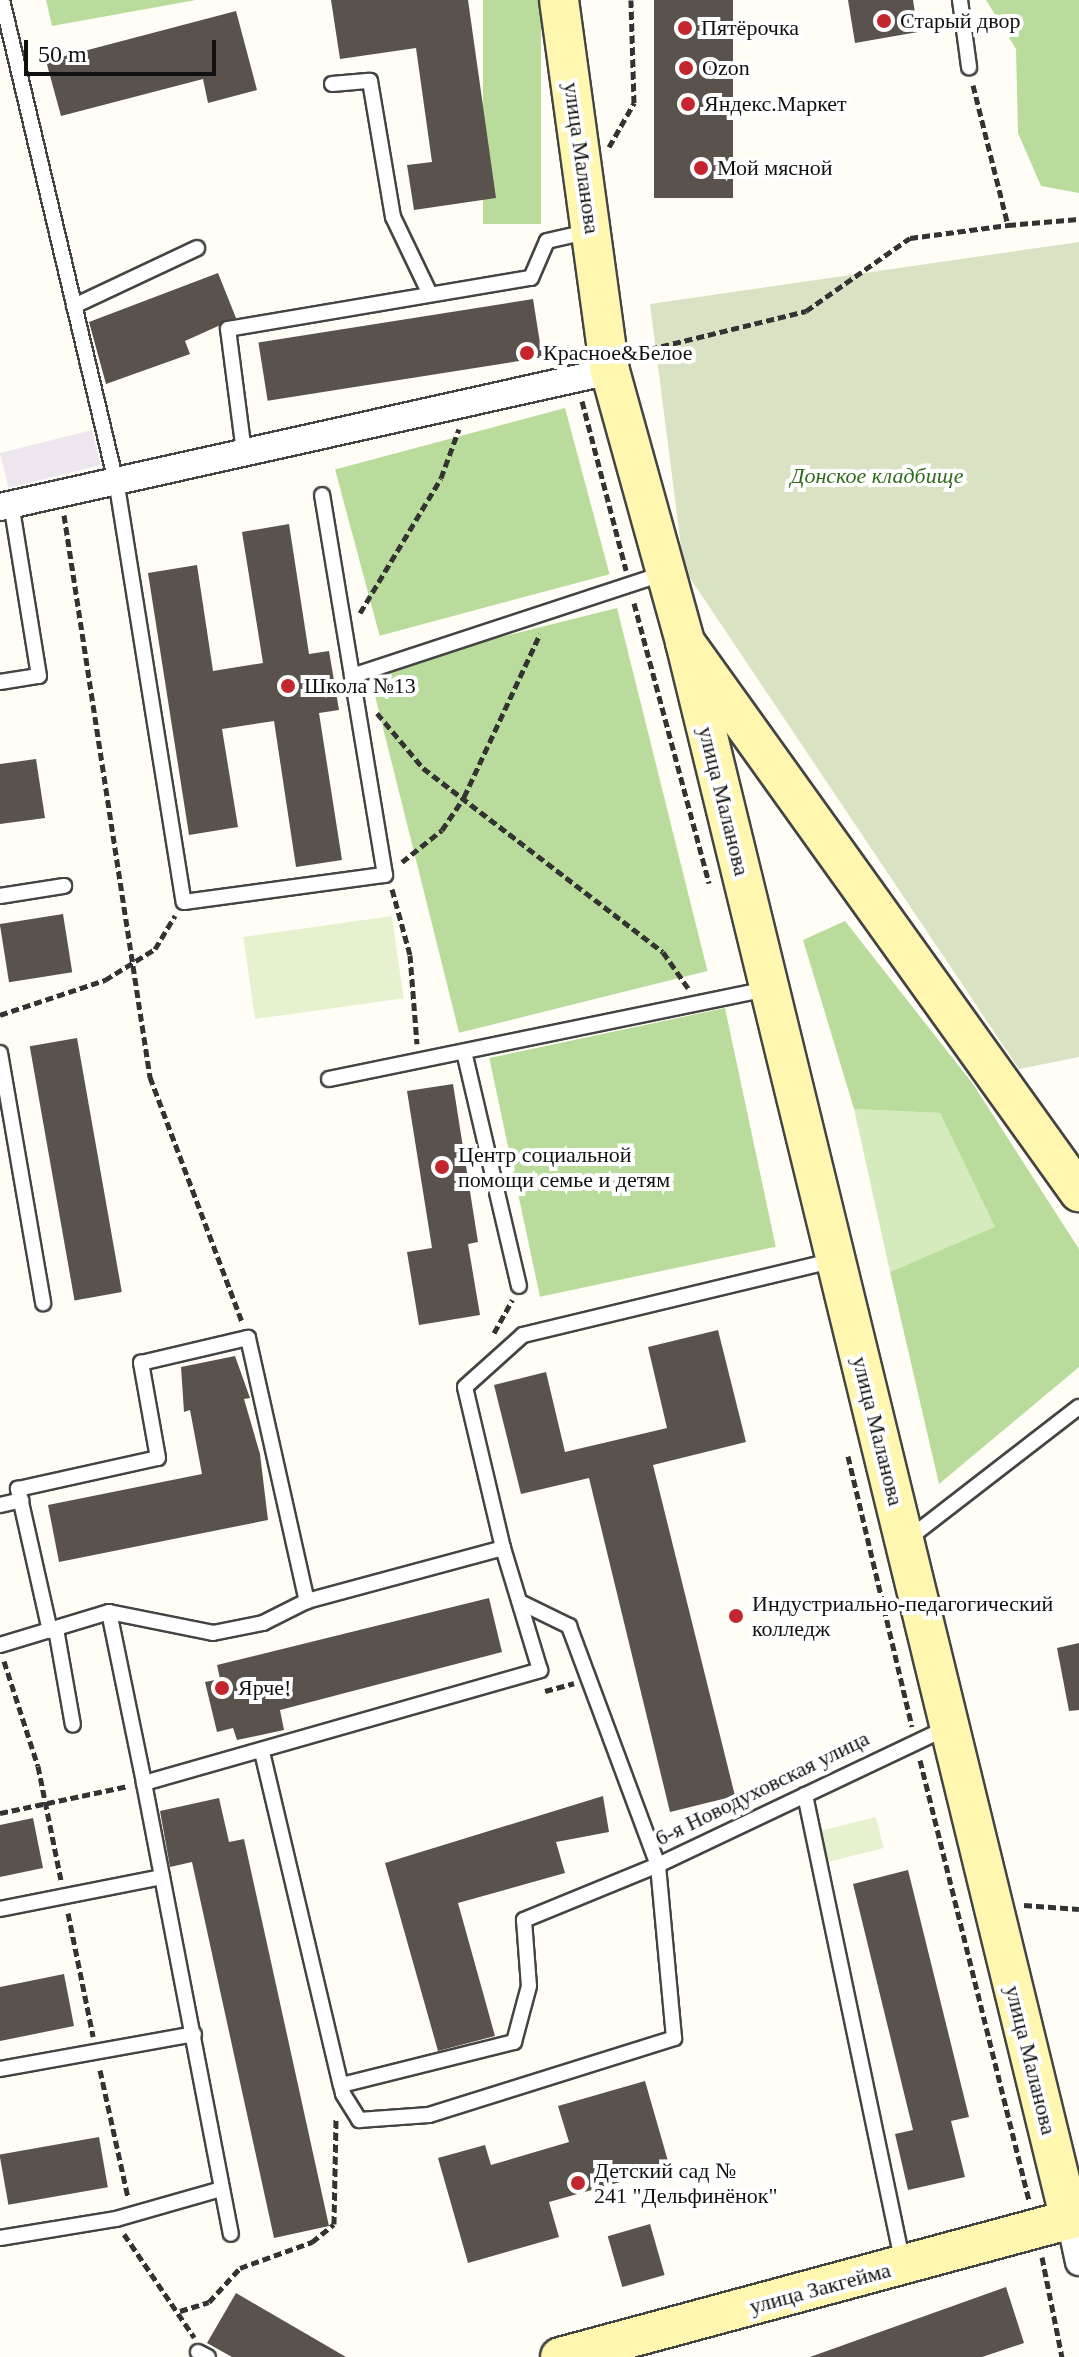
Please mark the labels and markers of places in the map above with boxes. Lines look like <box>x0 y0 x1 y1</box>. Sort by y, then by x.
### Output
place label: Старый двор <box>900 8 1021 34</box>
marker: Старый двор <box>875 12 893 30</box>
place label: Пятёрочка <box>701 15 799 41</box>
marker: Пятёрочка <box>676 19 694 37</box>
place label: Ozon <box>702 55 750 81</box>
marker: Ozon <box>677 59 695 77</box>
place label: Яндекс.Маркет <box>704 91 847 117</box>
marker: Яндекс.Маркет <box>679 95 697 113</box>
place label: Мой мясной <box>717 155 833 181</box>
marker: Мой мясной <box>692 159 710 177</box>
place label: Красное&Белое <box>543 340 693 366</box>
marker: Красное&Белое <box>518 344 536 362</box>
place label: Школа №13 <box>304 673 416 699</box>
marker: Школа №13 <box>279 677 297 695</box>
place label: Центр социальной помощи семье и детям <box>458 1141 670 1192</box>
marker: Центр социальной помощи семье и детям <box>433 1158 451 1176</box>
place label: Индустриально-педагогический колледж <box>752 1590 1053 1642</box>
marker: Индустриально-педагогический колледж <box>727 1607 745 1625</box>
place label: Ярче! <box>238 1675 291 1701</box>
marker: Ярче! <box>213 1679 231 1697</box>
place label: Детский сад № 241 "Дельфинёнок" <box>594 2157 778 2208</box>
marker: Детский сад № 241 "Дельфинёнок" <box>569 2174 587 2192</box>

